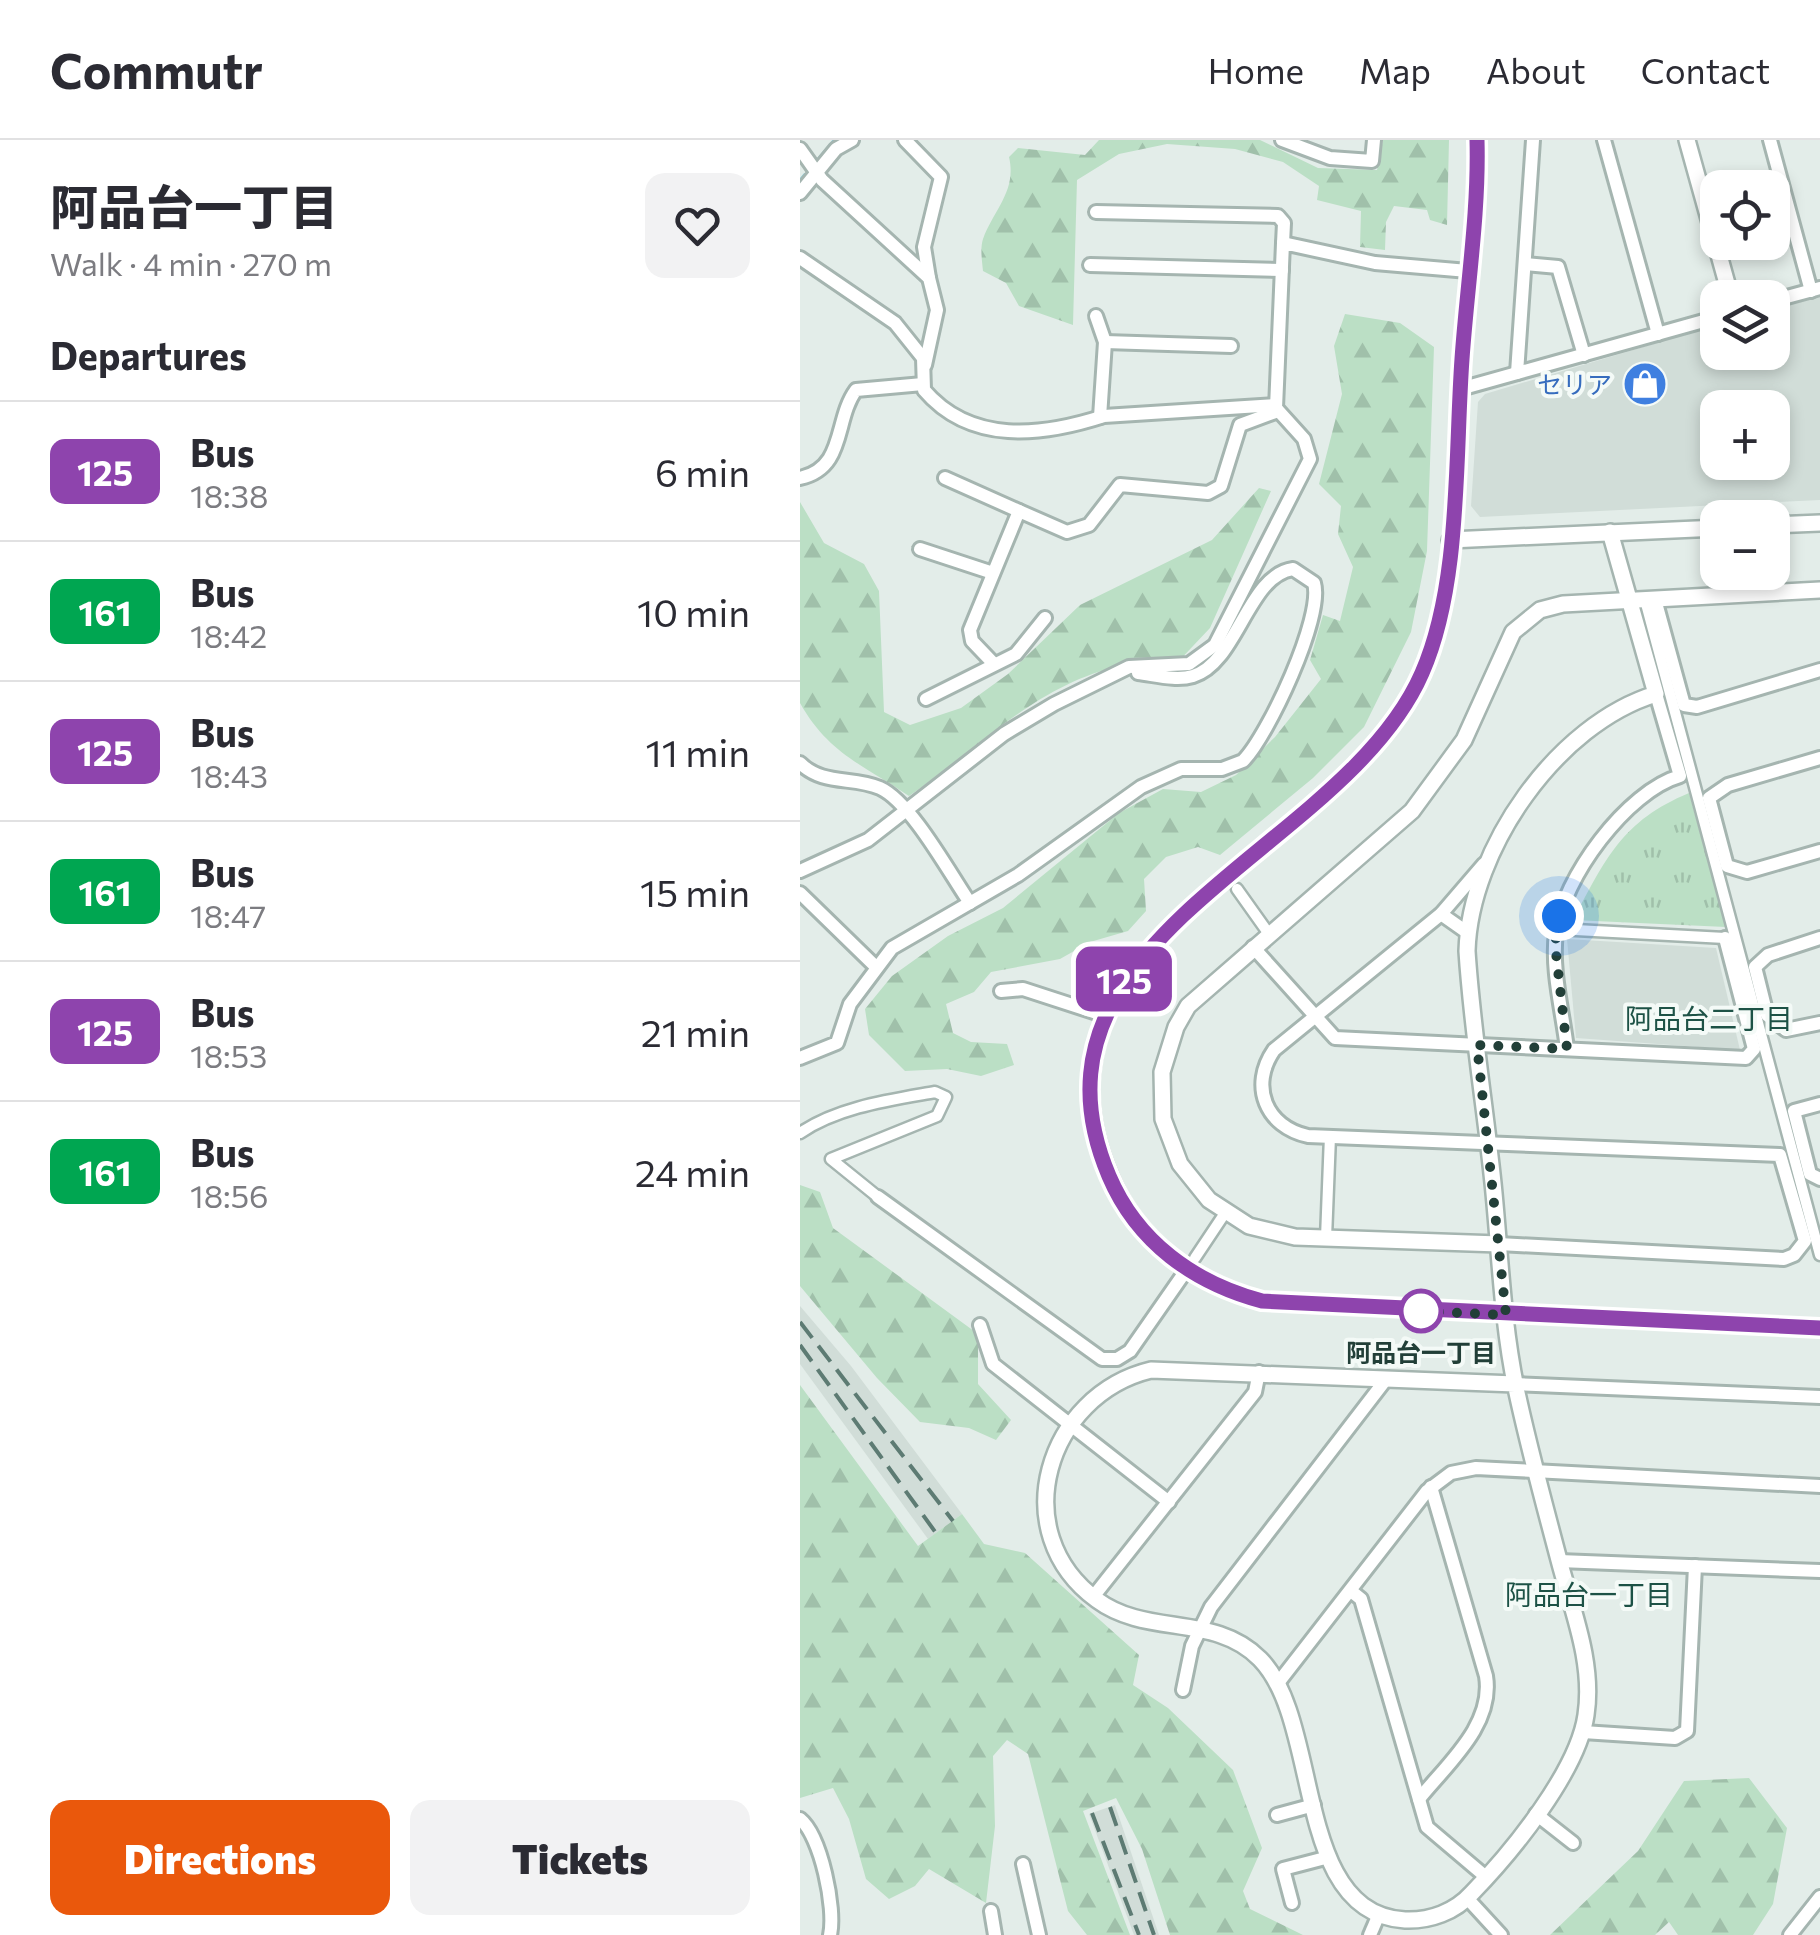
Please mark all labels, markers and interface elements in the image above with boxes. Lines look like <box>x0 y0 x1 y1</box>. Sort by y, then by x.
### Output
text: Commutr <box>50 40 263 99</box>
text: Home <box>1208 48 1304 91</box>
text: Map <box>1359 48 1431 91</box>
text: About <box>1486 48 1586 91</box>
text: Contact <box>1641 48 1770 91</box>
map controls <box>1700 170 1790 590</box>
button: locate <box>1700 170 1790 260</box>
button: heart <box>645 173 750 278</box>
text: 阿品台一丁目 <box>50 176 338 235</box>
text: Walk · 4 min · 270 m <box>50 243 332 283</box>
button: layers <box>1700 280 1790 370</box>
text: Departures <box>50 331 247 378</box>
shop icon: セリア <box>1622 361 1668 407</box>
place label: セリア <box>1537 369 1612 399</box>
button: + <box>1700 390 1790 480</box>
text: Bus <box>190 428 255 475</box>
text: 6 min <box>655 448 750 495</box>
text: 125 <box>77 450 133 493</box>
text: 18:38 <box>190 475 268 515</box>
button: − <box>1700 500 1790 590</box>
text: Bus <box>190 568 255 615</box>
text: 10 min <box>637 588 750 635</box>
text: 161 <box>78 590 132 633</box>
text: 18:42 <box>190 615 267 655</box>
text: Bus <box>190 708 255 755</box>
text: 11 min <box>646 728 750 775</box>
text: 125 <box>77 730 133 773</box>
text: 18:43 <box>190 755 268 795</box>
text: Bus <box>190 848 255 895</box>
text: 15 min <box>640 868 750 915</box>
text: 161 <box>78 870 132 913</box>
your location <box>1534 891 1584 941</box>
text: 18:47 <box>190 895 266 935</box>
line badge: 125 <box>1066 946 1182 1012</box>
text: 125 <box>1096 958 1152 1001</box>
text: Bus <box>190 988 255 1035</box>
district label: 阿品台二丁目 <box>1625 1001 1793 1035</box>
text: 21 min <box>641 1008 750 1055</box>
text: 125 <box>77 1010 133 1053</box>
text: 18:53 <box>190 1035 267 1075</box>
text: Bus <box>190 1128 255 1175</box>
text: 24 min <box>635 1148 750 1195</box>
text: 161 <box>78 1150 132 1193</box>
text: 18:56 <box>190 1175 268 1215</box>
marker: 阿品台一丁目 <box>1400 1290 1442 1332</box>
place label: 阿品台一丁目 <box>1346 1337 1496 1367</box>
district label: 阿品台一丁目 <box>1505 1577 1673 1611</box>
button: Directions <box>50 1800 390 1915</box>
button: Tickets <box>410 1800 750 1915</box>

